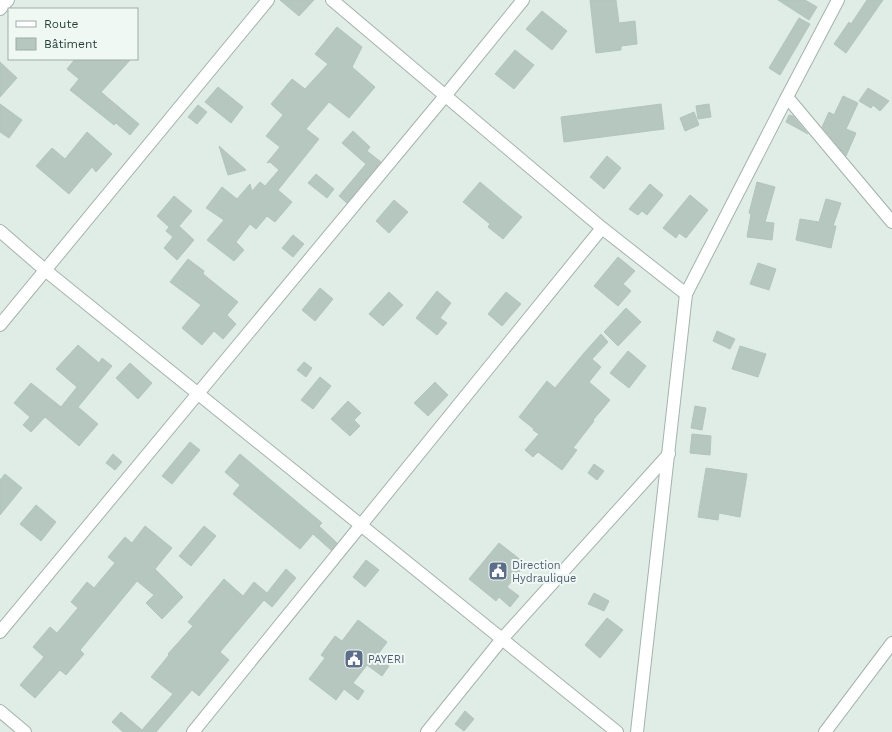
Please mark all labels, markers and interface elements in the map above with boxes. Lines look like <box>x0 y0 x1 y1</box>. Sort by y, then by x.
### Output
legend <box>8 8 138 60</box>
text: Route <box>44 17 78 31</box>
text: Bâtiment <box>44 37 97 51</box>
place label: Direction Hydraulique <box>512 559 576 585</box>
public building icon: Direction Hydraulique <box>487 560 509 582</box>
public building icon: PAYERI <box>343 648 365 670</box>
place label: PAYERI <box>368 653 404 666</box>

